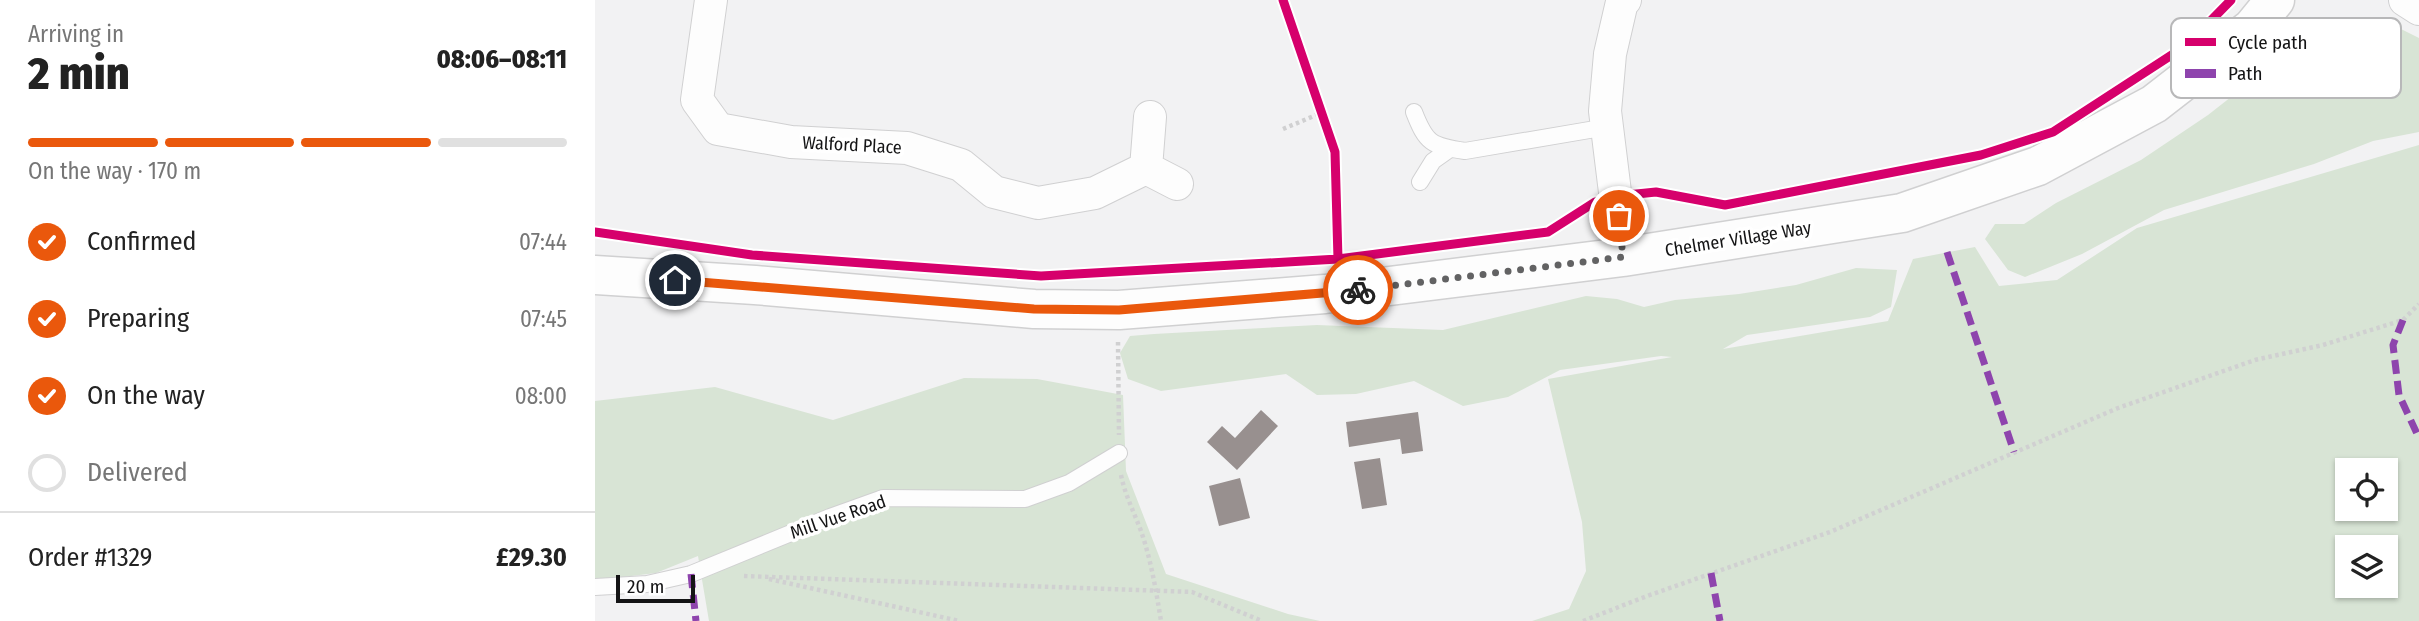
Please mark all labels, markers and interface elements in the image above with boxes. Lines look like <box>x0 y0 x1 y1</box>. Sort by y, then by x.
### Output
legend <box>2171 18 2401 98</box>
text: Arriving in <box>28 20 124 48</box>
text: Cycle path <box>2228 31 2307 54</box>
text: 08:06–08:11 <box>436 44 567 75</box>
text: 2 min <box>28 46 130 101</box>
text: Path <box>2228 62 2263 85</box>
street label: Walford Place <box>802 131 902 159</box>
text: On the way · 170 m <box>28 157 201 185</box>
pin <box>1589 186 1649 246</box>
icon: bag <box>1600 197 1638 235</box>
street label: Chelmer Village Way <box>1663 217 1813 261</box>
icon: check <box>28 223 66 261</box>
text: Confirmed <box>87 226 197 257</box>
text: 07:44 <box>519 228 567 256</box>
pin <box>645 250 705 310</box>
courier <box>1323 255 1393 325</box>
icon: home <box>656 261 694 299</box>
icon: bike <box>1339 271 1377 309</box>
icon: check <box>28 300 66 338</box>
text: Preparing <box>87 303 189 334</box>
text: 07:45 <box>520 305 567 333</box>
icon: check <box>28 377 66 415</box>
text: On the way <box>87 380 205 411</box>
text: 08:00 <box>515 382 567 410</box>
text: Delivered <box>87 457 188 488</box>
map controls <box>2335 458 2398 598</box>
button: locate <box>2335 458 2398 521</box>
street label: Mill Vue Road <box>787 490 889 544</box>
button: layers <box>2335 535 2398 598</box>
text: Order #1329 <box>28 542 153 573</box>
text: £29.30 <box>496 542 567 573</box>
scale bar <box>616 572 695 604</box>
text: 20 m <box>627 575 664 598</box>

